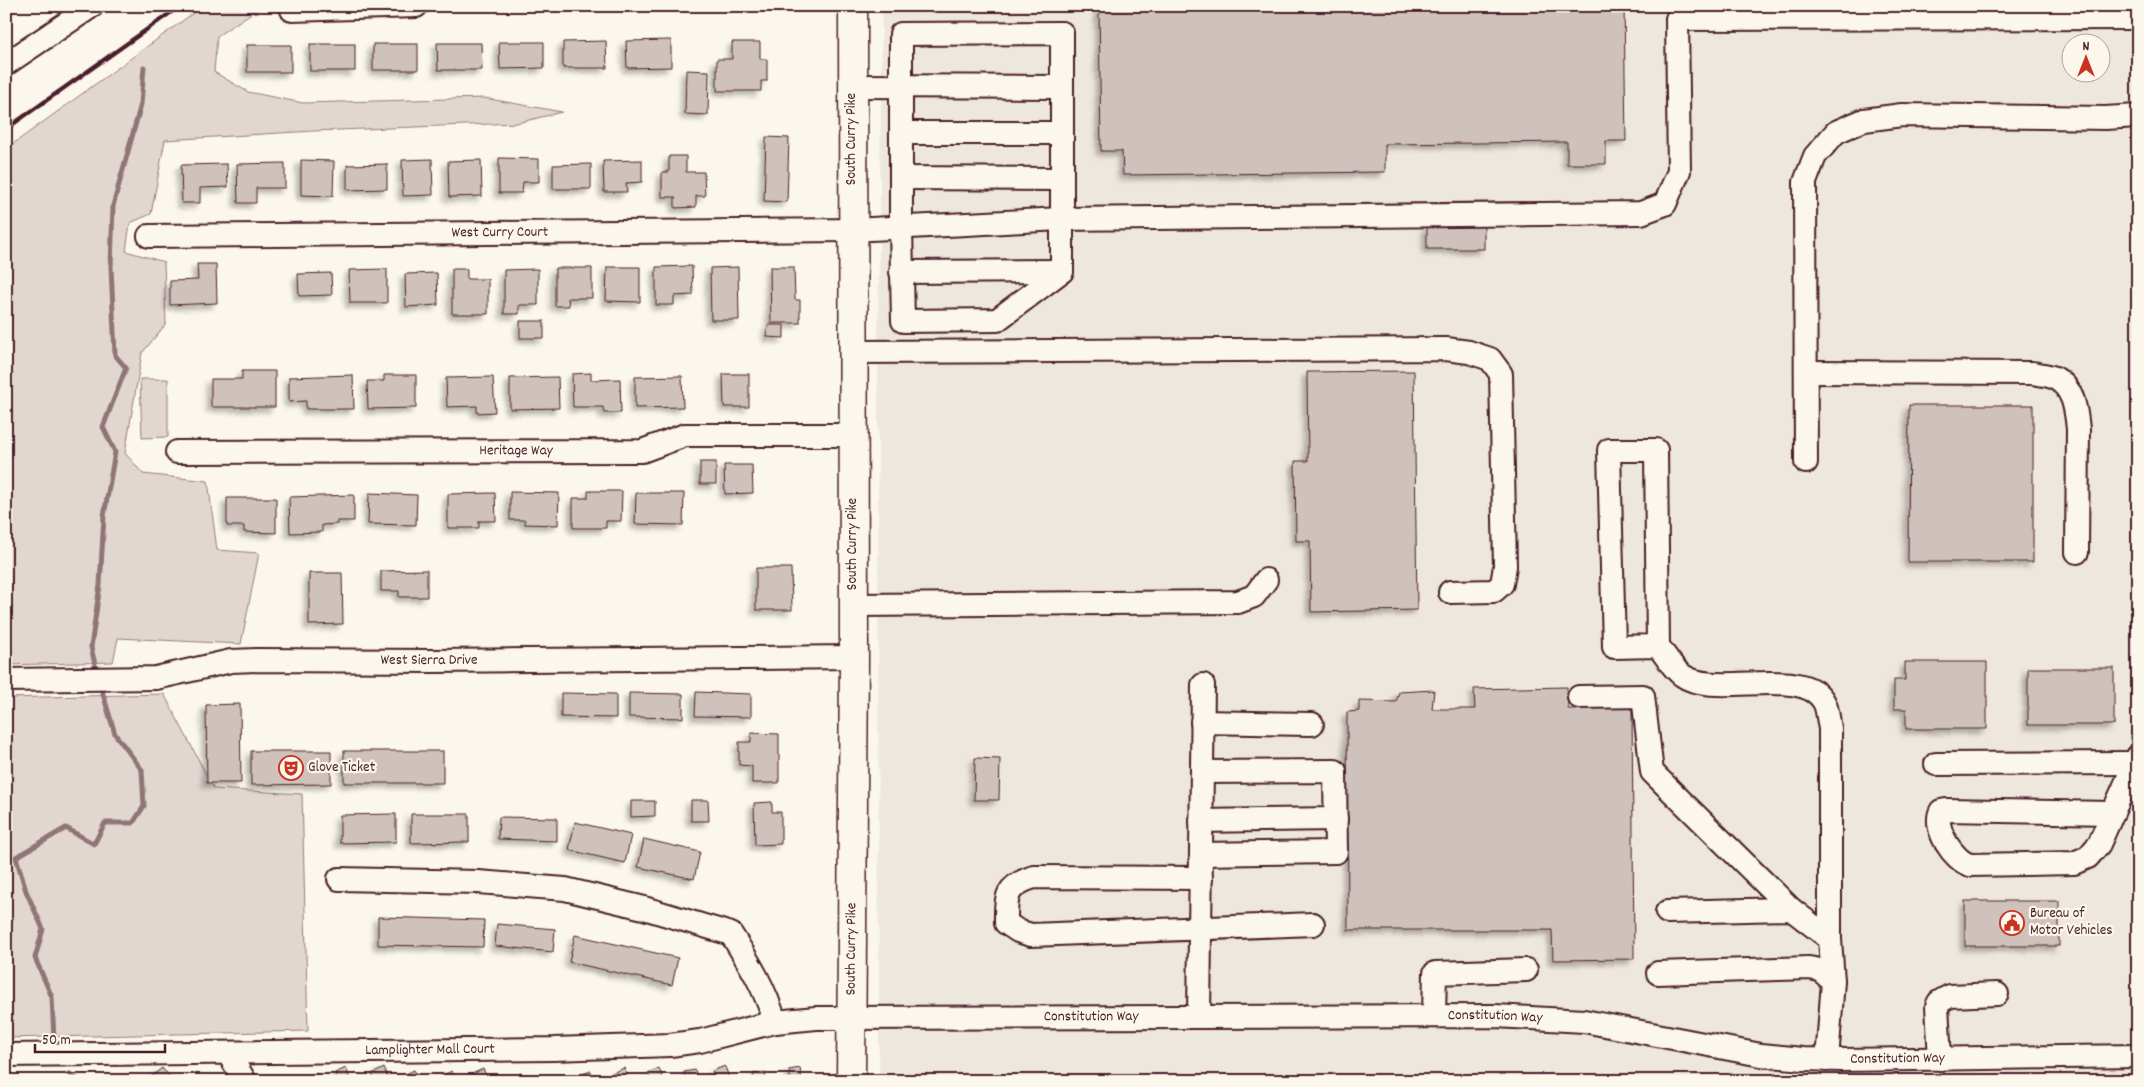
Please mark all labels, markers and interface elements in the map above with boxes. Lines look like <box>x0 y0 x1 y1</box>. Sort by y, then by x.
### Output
north arrow <box>2062 32 2112 82</box>
text: N <box>2083 37 2090 57</box>
street label: South Curry Pike <box>841 92 863 185</box>
street label: West Curry Court <box>451 222 549 244</box>
street label: Heritage Way <box>479 440 554 462</box>
street label: South Curry Pike <box>842 497 864 590</box>
street label: West Sierra Drive <box>380 650 478 672</box>
theatre icon: Glove Ticket <box>278 755 304 781</box>
place label: Glove Ticket <box>308 757 376 779</box>
street label: South Curry Pike <box>841 902 863 995</box>
place label: Bureau of Motor Vehicles <box>2030 903 2113 942</box>
public building icon: Bureau of Motor Vehicles <box>1999 910 2025 936</box>
street label: Constitution Way <box>1448 1005 1544 1030</box>
street label: Constitution Way <box>1044 1006 1139 1028</box>
scale bar <box>35 1022 165 1054</box>
text: 50 m <box>42 1030 71 1052</box>
street label: Lamplighter Mall Court <box>365 1039 495 1062</box>
street label: Constitution Way <box>1850 1048 1946 1071</box>

